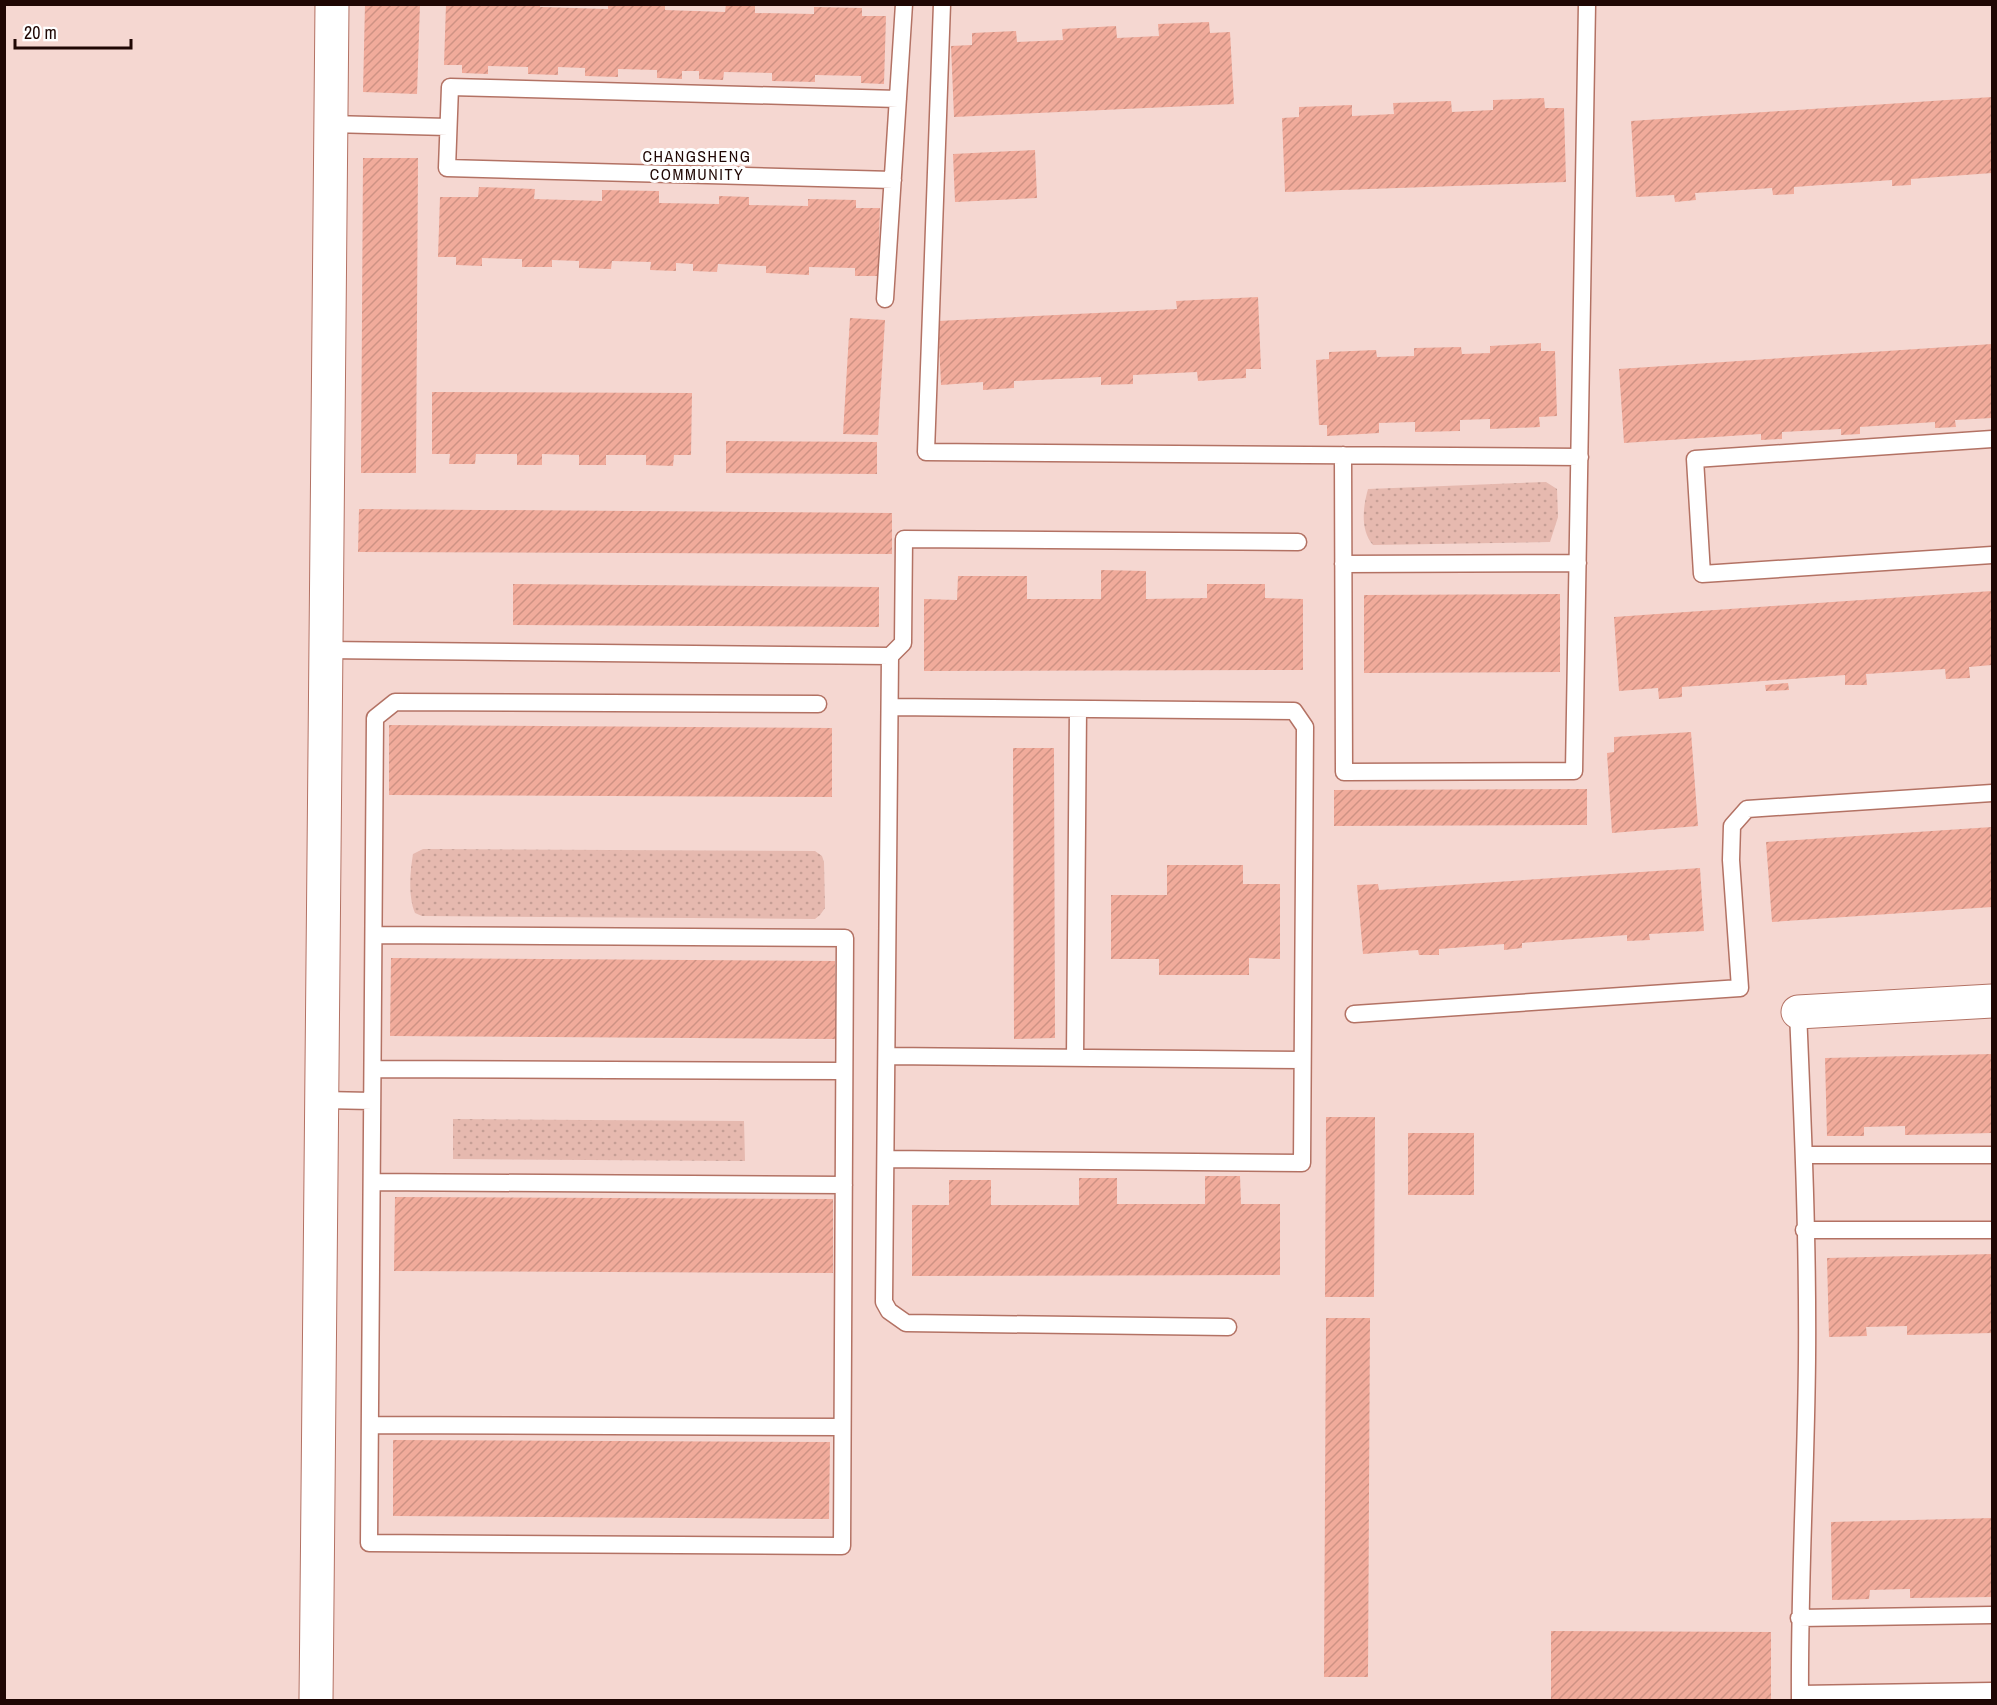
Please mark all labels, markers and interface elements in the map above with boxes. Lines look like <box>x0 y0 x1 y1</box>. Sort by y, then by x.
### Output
scale bar <box>15 12 130 50</box>
text: 20 m <box>24 20 57 45</box>
district label: CHANGSHENG COMMUNITY <box>642 145 752 185</box>

